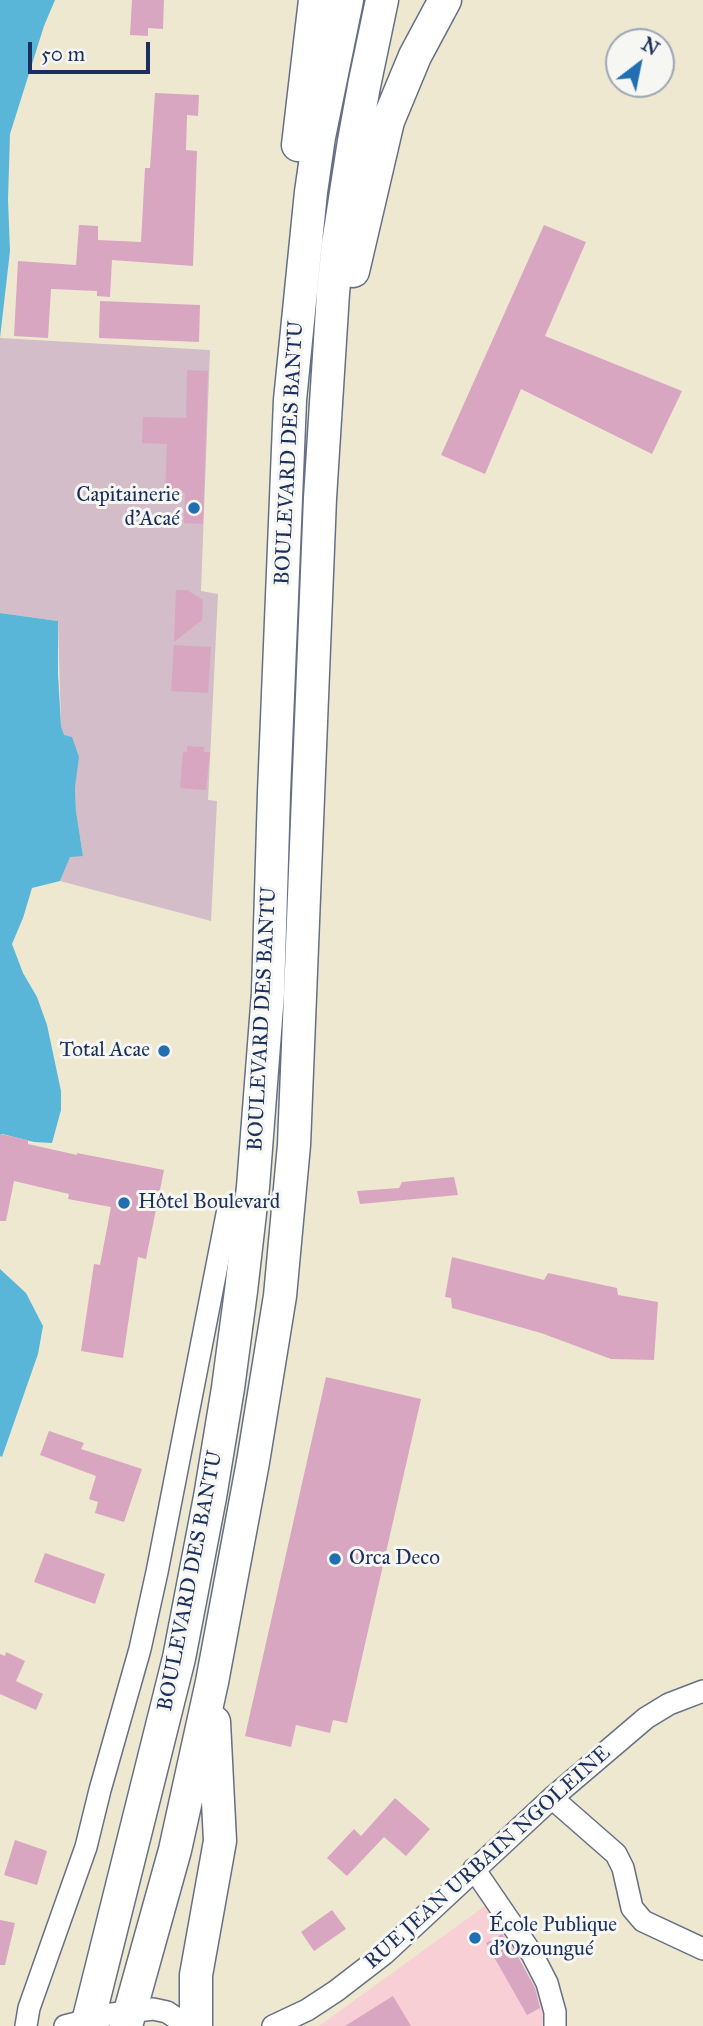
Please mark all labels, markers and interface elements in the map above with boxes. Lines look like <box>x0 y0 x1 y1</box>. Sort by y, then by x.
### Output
scale bar <box>32 28 154 72</box>
north arrow <box>605 28 675 98</box>
text: N <box>637 32 663 60</box>
text: 50 m <box>41 41 85 67</box>
street label: BOULEVARD DES BANTU <box>270 320 310 586</box>
place label: Capitainerie d'Acaé <box>76 483 180 533</box>
marker: Capitainerie d'Acaé <box>186 500 202 516</box>
street label: BOULEVARD DES BANTU <box>243 886 283 1152</box>
place label: Total Acae <box>60 1038 150 1064</box>
marker: Total Acae <box>156 1043 172 1059</box>
place label: Hôtel Boulevard <box>138 1190 280 1216</box>
marker: Hôtel Boulevard <box>116 1195 132 1211</box>
street label: BOULEVARD DES BANTU <box>153 1449 229 1713</box>
place label: Orca Deco <box>349 1546 440 1572</box>
marker: Orca Deco <box>327 1551 343 1567</box>
street label: RUE JEAN URBAIN NGOLEINE <box>360 1741 616 1975</box>
place label: École Publique d'Ozoungué <box>489 1913 617 1963</box>
marker: École Publique d'Ozoungué <box>467 1930 483 1946</box>

